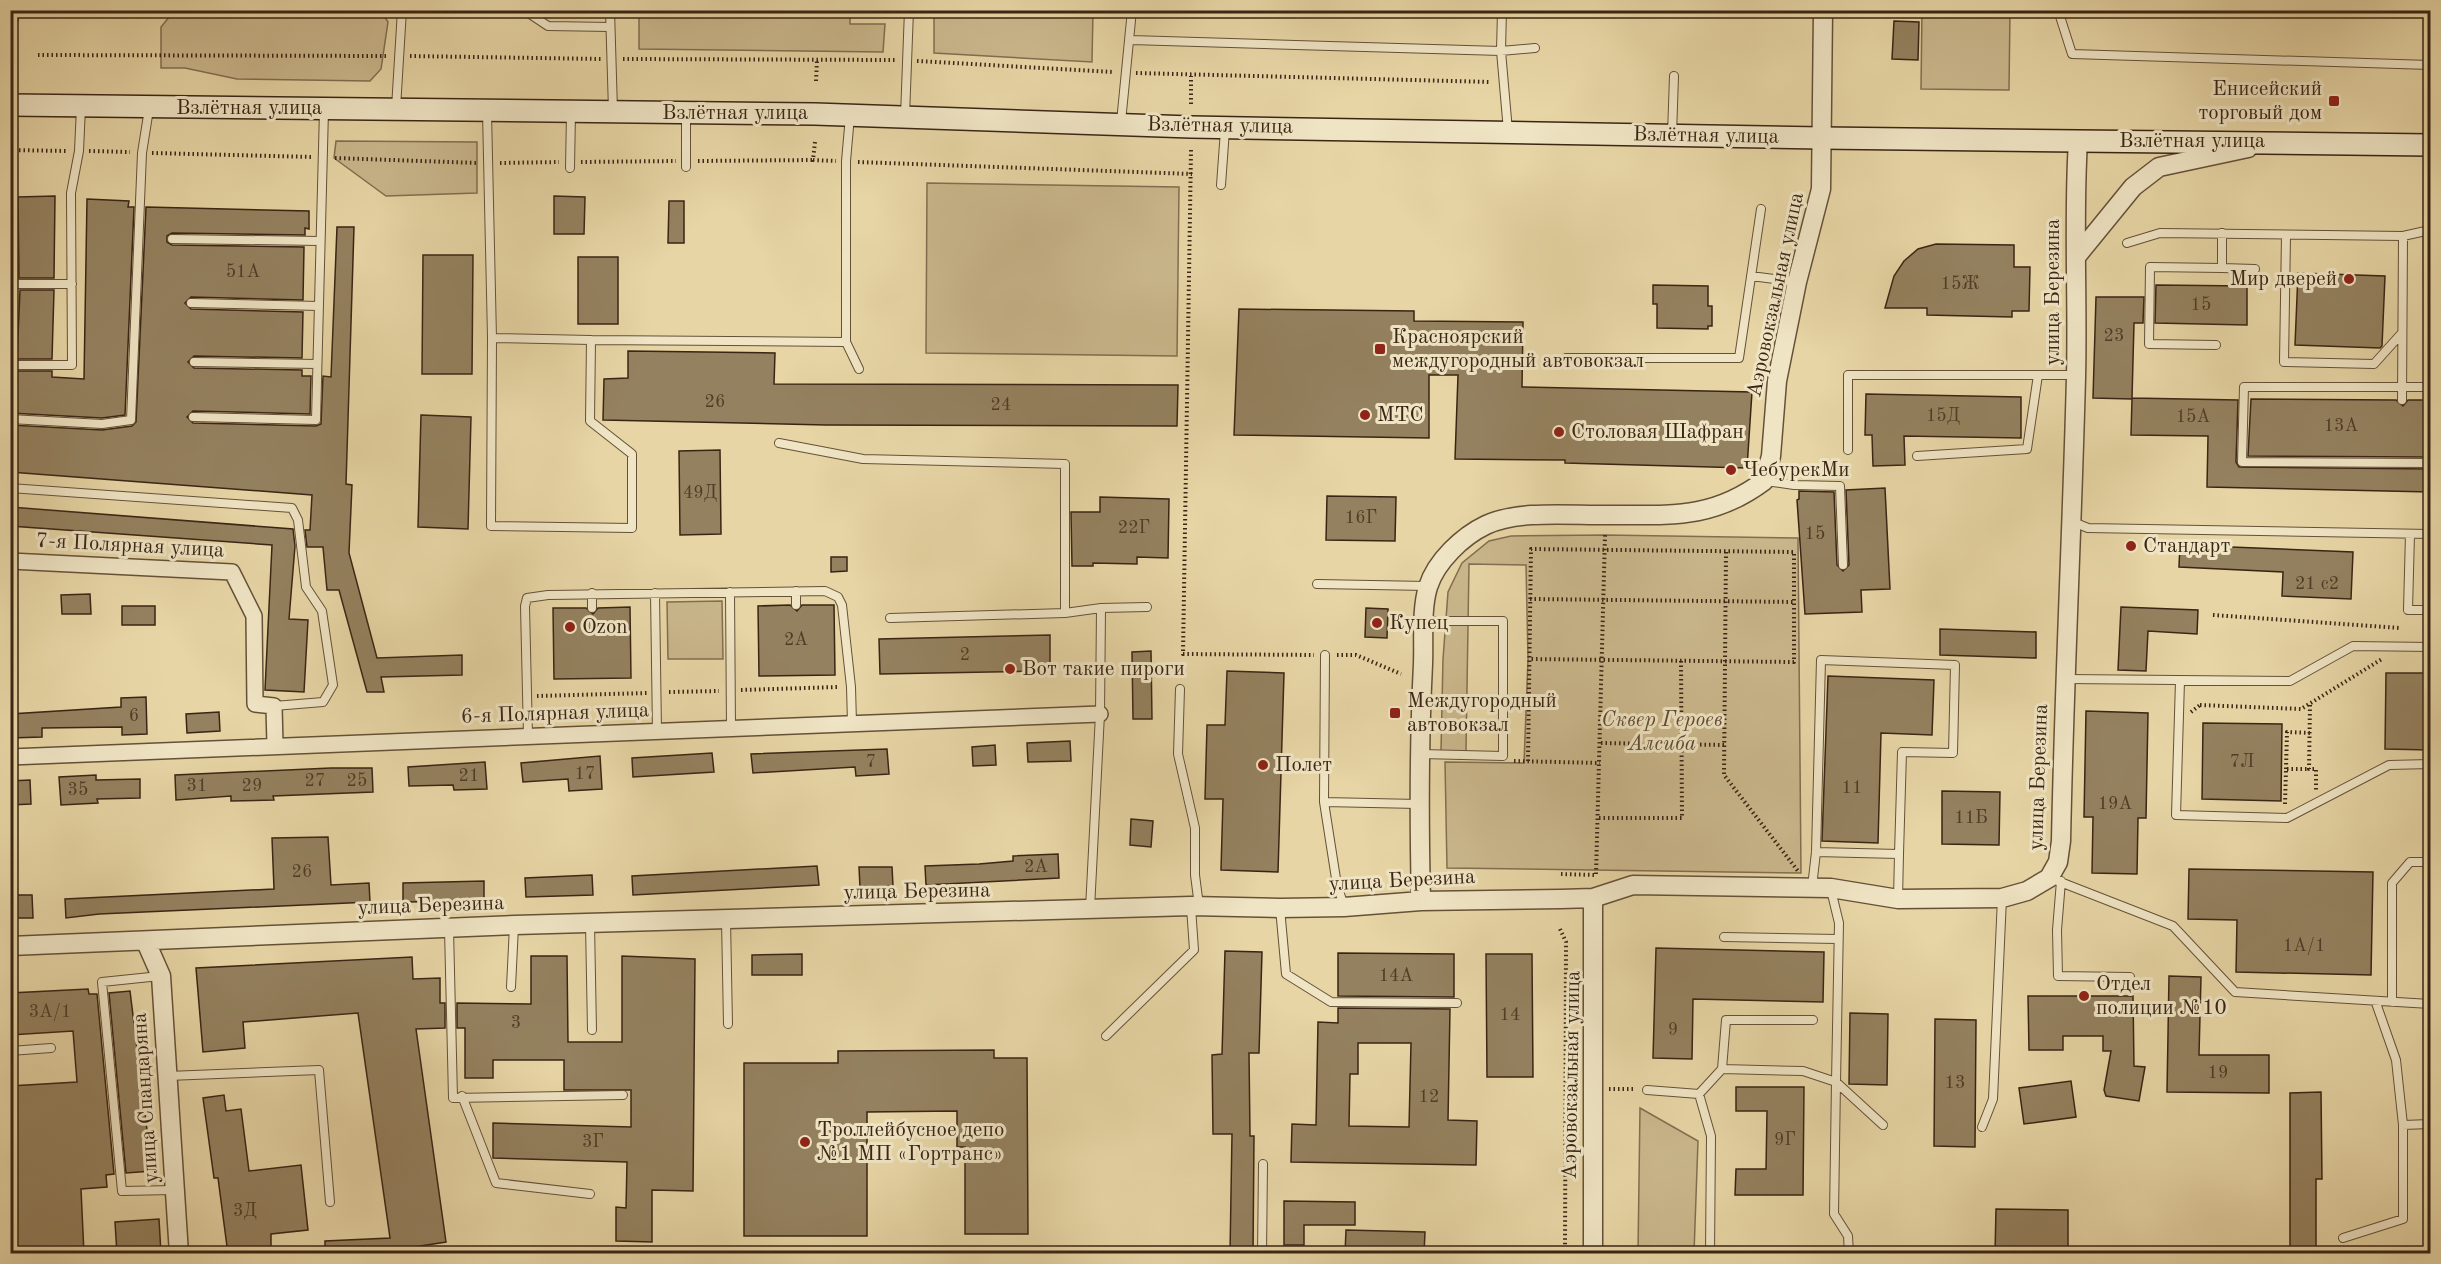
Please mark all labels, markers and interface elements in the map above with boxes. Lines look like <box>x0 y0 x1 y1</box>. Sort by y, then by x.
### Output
place label: Енисейский торговый дом <box>2198 79 2322 124</box>
marker: Енисейский торговый дом <box>2327 94 2341 108</box>
street label: Взлётная улица <box>176 98 322 119</box>
street label: Взлётная улица <box>662 103 808 124</box>
street label: Взлётная улица <box>1147 114 1293 138</box>
street label: Взлётная улица <box>1633 124 1779 148</box>
street label: Взлётная улица <box>2119 131 2265 152</box>
street label: Аэровокзальная улица <box>1744 191 1808 399</box>
street label: улица Березина <box>2043 219 2064 365</box>
house number: 51А <box>226 263 261 281</box>
place label: Мир дверей <box>2229 269 2337 290</box>
marker: Мир дверей <box>2342 272 2356 286</box>
house number: 15Ж <box>1940 275 1980 293</box>
house number: 15 <box>2191 296 2211 314</box>
place label: Красноярский междугородный автовокзал <box>1392 327 1644 372</box>
house number: 23 <box>2104 327 2124 345</box>
marker: Красноярский междугородный автовокзал <box>1373 342 1387 356</box>
house number: 26 <box>705 393 725 411</box>
house number: 24 <box>991 396 1011 414</box>
place label: МТС <box>1377 405 1424 426</box>
house number: 15Д <box>1926 407 1960 425</box>
marker: МТС <box>1358 408 1372 422</box>
house number: 15А <box>2176 408 2211 426</box>
house number: 13А <box>2324 417 2359 435</box>
place label: Столовая Шафран <box>1571 422 1744 443</box>
marker: Столовая Шафран <box>1552 425 1566 439</box>
place label: ЧебурекМи <box>1743 460 1850 481</box>
marker: ЧебурекМи <box>1724 463 1738 477</box>
house number: 49Д <box>683 484 717 502</box>
house number: 16Г <box>1345 509 1377 527</box>
house number: 22Г <box>1118 519 1150 537</box>
house number: 15 <box>1805 525 1825 543</box>
street label: 7-я Полярная улица <box>35 531 225 561</box>
place label: Стандарт <box>2143 536 2230 557</box>
marker: Стандарт <box>2124 539 2138 553</box>
house number: 21 с2 <box>2295 575 2339 593</box>
place label: Купец <box>1389 613 1449 634</box>
marker: Купец <box>1370 616 1384 630</box>
place label: Ozon <box>582 617 628 638</box>
marker: Ozon <box>563 620 577 634</box>
house number: 2А <box>784 631 808 649</box>
house number: 2 <box>960 646 970 664</box>
place label: Вот такие пироги <box>1022 659 1185 680</box>
marker: Вот такие пироги <box>1003 662 1017 676</box>
place label: Междугородный автовокзал <box>1407 691 1557 736</box>
street label: 6-я Полярная улица <box>460 700 650 728</box>
street label: улица Березина <box>2026 703 2052 851</box>
marker: Междугородный автовокзал <box>1388 706 1402 720</box>
house number: 6 <box>129 707 139 725</box>
park label: Сквер Героев Алсиба <box>1601 710 1723 755</box>
house number: 7 <box>866 753 876 771</box>
house number: 7Л <box>2230 753 2254 771</box>
place label: Полет <box>1275 755 1332 776</box>
marker: Полет <box>1256 758 1270 772</box>
house number: 17 <box>575 765 595 783</box>
house number: 21 <box>459 767 479 785</box>
house number: 27 <box>305 772 325 790</box>
house number: 25 <box>347 772 367 790</box>
house number: 31 <box>187 777 207 795</box>
house number: 29 <box>242 777 262 795</box>
house number: 11 <box>1842 779 1862 797</box>
house number: 35 <box>68 781 88 799</box>
house number: 19А <box>2098 795 2133 813</box>
house number: 11Б <box>1954 809 1988 827</box>
house number: 2А <box>1024 858 1048 876</box>
house number: 26 <box>292 863 312 881</box>
street label: улица Березина <box>1328 867 1476 895</box>
street label: улица Березина <box>843 880 991 904</box>
street label: улица Березина <box>357 893 505 919</box>
house number: 1А/1 <box>2283 937 2325 955</box>
house number: 14А <box>1379 967 1414 985</box>
street label: Аэровокзальная улица <box>1560 970 1584 1180</box>
place label: Отдел полиции №10 <box>2096 974 2227 1019</box>
marker: Отдел полиции №10 <box>2077 989 2091 1003</box>
house number: 3А/1 <box>29 1003 71 1021</box>
house number: 14 <box>1500 1006 1520 1024</box>
street label: улица Спандаряна <box>130 1012 162 1184</box>
house number: 3 <box>511 1014 521 1032</box>
house number: 9 <box>1668 1021 1678 1039</box>
house number: 19 <box>2208 1064 2228 1082</box>
house number: 13 <box>1945 1074 1965 1092</box>
house number: 12 <box>1419 1088 1439 1106</box>
place label: Троллейбусное депо №1 МП «Гортранс» <box>817 1120 1004 1165</box>
house number: 9Г <box>1774 1131 1796 1149</box>
house number: 3Г <box>582 1133 604 1151</box>
marker: Троллейбусное депо №1 МП «Гортранс» <box>798 1135 812 1149</box>
house number: 3Д <box>233 1202 257 1220</box>

